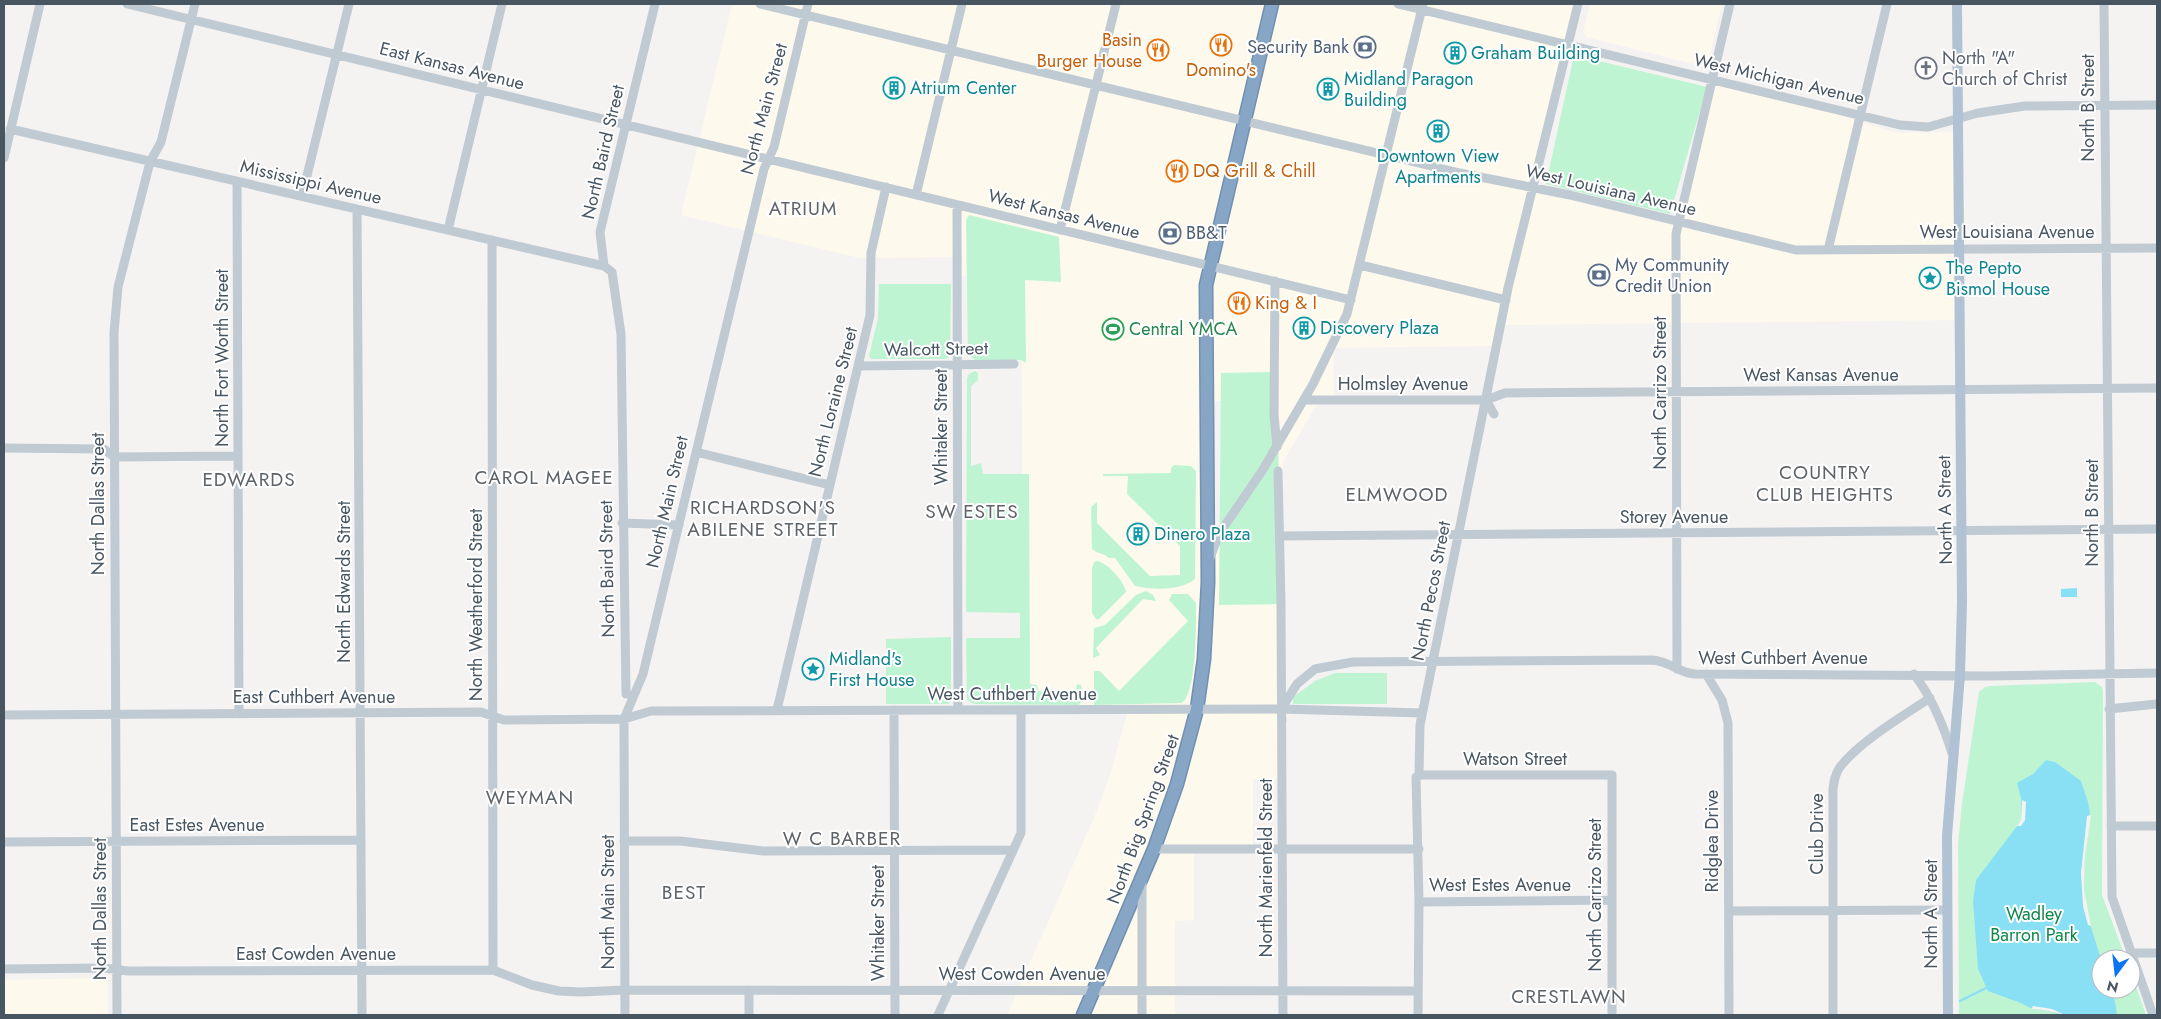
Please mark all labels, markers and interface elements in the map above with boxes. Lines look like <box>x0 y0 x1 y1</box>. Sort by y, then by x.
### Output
place label: Basin Burger House <box>1037 27 1142 74</box>
restaurant icon: Domino's <box>1209 33 1233 57</box>
place label: Security Bank <box>1247 34 1349 60</box>
street label: East Kansas Avenue <box>377 35 527 97</box>
bank icon: Security Bank <box>1353 35 1377 59</box>
restaurant icon: Basin Burger House <box>1146 38 1170 62</box>
street label: North Main Street <box>734 40 794 177</box>
place label: Graham Building <box>1471 40 1600 66</box>
building icon: Graham Building <box>1443 41 1467 65</box>
place label: North "A" Church of Christ <box>1942 45 2068 92</box>
street label: West Michigan Avenue <box>1691 47 1867 111</box>
street label: North B Street <box>2075 54 2101 162</box>
church icon: North "A" Church of Christ <box>1914 56 1938 80</box>
place label: Domino's <box>1186 57 1256 83</box>
place label: Midland Paragon Building <box>1344 66 1474 113</box>
place label: Atrium Center <box>910 75 1018 101</box>
building icon: Atrium Center <box>882 76 906 100</box>
building icon: Midland Paragon Building <box>1316 77 1340 101</box>
street label: North Baird Street <box>575 82 631 222</box>
building icon: Downtown View Apartments <box>1426 119 1450 143</box>
place label: Downtown View Apartments <box>1377 143 1500 190</box>
street label: Mississippi Avenue <box>238 153 384 211</box>
place label: DQ Grill & Chill <box>1193 158 1316 184</box>
street label: West Louisiana Avenue <box>1523 158 1699 222</box>
restaurant icon: DQ Grill & Chill <box>1165 159 1189 183</box>
street label: West Kansas Avenue <box>985 183 1143 245</box>
district label: ATRIUM <box>769 195 837 222</box>
street label: West Louisiana Avenue <box>1920 219 2094 245</box>
place label: BB&T <box>1186 220 1227 246</box>
bank icon: BB&T <box>1158 221 1182 245</box>
place label: My Community Credit Union <box>1615 252 1729 299</box>
place label: The Pepto Bismol House <box>1946 255 2050 302</box>
bank icon: My Community Credit Union <box>1587 263 1611 287</box>
place icon: The Pepto Bismol House <box>1918 266 1942 290</box>
street label: North Fort Worth Street <box>209 268 235 447</box>
place label: King & I <box>1255 290 1317 316</box>
restaurant icon: King & I <box>1227 291 1251 315</box>
place label: Discovery Plaza <box>1320 315 1439 341</box>
place label: Central YMCA <box>1129 316 1237 342</box>
building icon: Discovery Plaza <box>1292 316 1316 340</box>
street label: North Carrizo Street <box>1647 316 1673 470</box>
sports icon: Central YMCA <box>1101 317 1125 341</box>
street label: North Loraine Street <box>802 324 864 480</box>
street label: Walcott Street <box>884 335 989 363</box>
street label: West Kansas Avenue <box>1743 362 1899 388</box>
street label: Whitaker Street <box>928 368 954 485</box>
street label: Holmsley Avenue <box>1338 371 1468 397</box>
street label: North Dallas Street <box>85 432 111 575</box>
street label: North Main Street <box>639 433 695 571</box>
street label: North A Street <box>1931 454 1959 565</box>
district label: COUNTRY CLUB HEIGHTS <box>1756 459 1894 508</box>
street label: North B Street <box>2079 459 2105 567</box>
district label: CAROL MAGEE <box>474 464 614 491</box>
district label: EDWARDS <box>202 466 296 493</box>
district label: ELMWOOD <box>1346 481 1448 508</box>
district label: RICHARDSON'S ABILENE STREET <box>687 494 839 543</box>
district label: SW ESTES <box>925 498 1019 525</box>
street label: North Baird Street <box>593 499 621 638</box>
street label: North Edwards Street <box>331 500 357 663</box>
street label: Storey Avenue <box>1620 504 1728 530</box>
street label: North Weatherford Street <box>463 508 489 701</box>
street label: North Pecos Street <box>1405 518 1457 663</box>
place label: Dinero Plaza <box>1154 521 1250 547</box>
building icon: Dinero Plaza <box>1126 522 1150 546</box>
street label: West Cuthbert Avenue <box>1698 645 1868 671</box>
place label: Midland's First House <box>829 646 915 693</box>
place icon: Midland's First House <box>801 657 825 681</box>
street label: West Cuthbert Avenue <box>927 681 1097 707</box>
street label: East Cuthbert Avenue <box>233 684 395 710</box>
street label: North Big Spring Street <box>1100 730 1186 907</box>
street label: Watson Street <box>1463 746 1568 772</box>
street label: North Marienfeld Street <box>1253 778 1279 958</box>
district label: WEYMAN <box>486 784 574 811</box>
street label: Ridglea Drive <box>1699 790 1725 892</box>
street label: Club Drive <box>1804 793 1830 875</box>
street label: East Estes Avenue <box>130 812 265 838</box>
street label: North Carrizo Street <box>1582 818 1608 972</box>
district label: W C BARBER <box>783 825 901 852</box>
street label: North Main Street <box>595 834 621 969</box>
street label: North Dallas Street <box>87 837 113 980</box>
street label: North A Street <box>1918 859 1944 969</box>
street label: Whitaker Street <box>865 864 891 981</box>
street label: West Estes Avenue <box>1429 872 1571 898</box>
district label: BEST <box>662 879 706 906</box>
park label: Wadley Barron Park <box>1990 901 2078 948</box>
street label: East Cowden Avenue <box>236 941 396 967</box>
north arrow <box>2091 949 2141 999</box>
street label: West Cowden Avenue <box>938 961 1106 987</box>
text: N <box>2105 975 2121 998</box>
district label: CRESTLAWN <box>1511 983 1627 1010</box>

